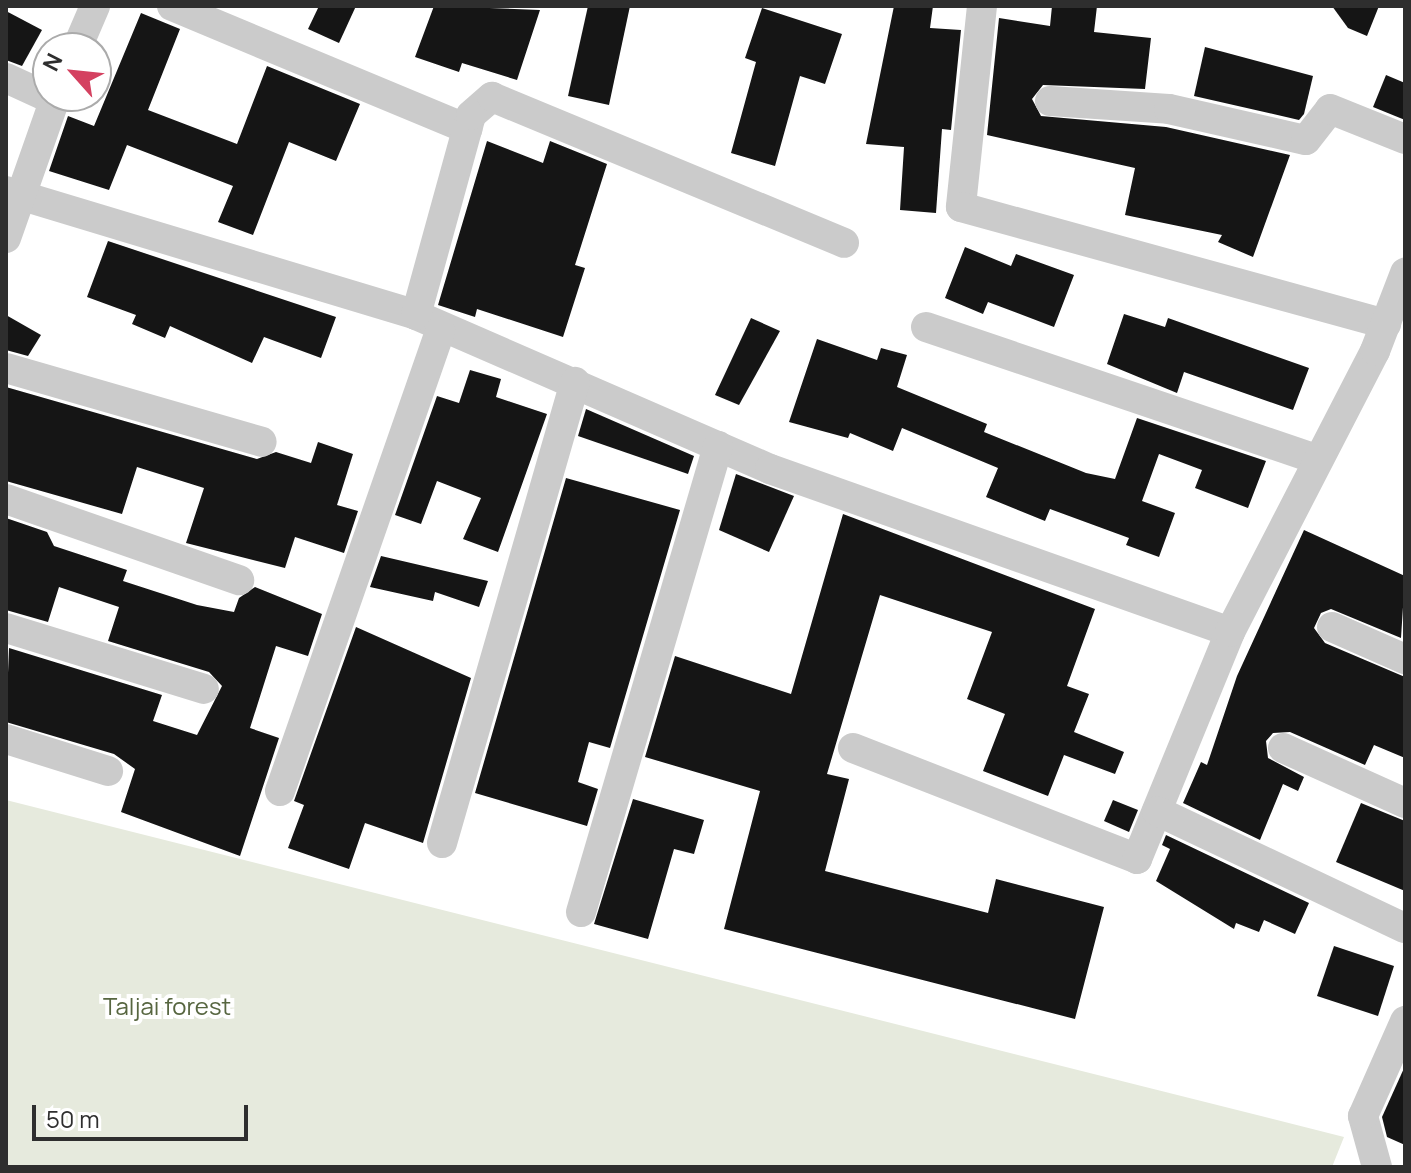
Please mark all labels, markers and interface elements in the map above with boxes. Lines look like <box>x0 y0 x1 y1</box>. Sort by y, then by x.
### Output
north arrow <box>32 32 112 112</box>
text: N <box>35 48 69 76</box>
park label: Taljai forest <box>103 992 231 1020</box>
scale bar <box>36 1089 252 1139</box>
text: 50 m <box>46 1102 100 1135</box>

